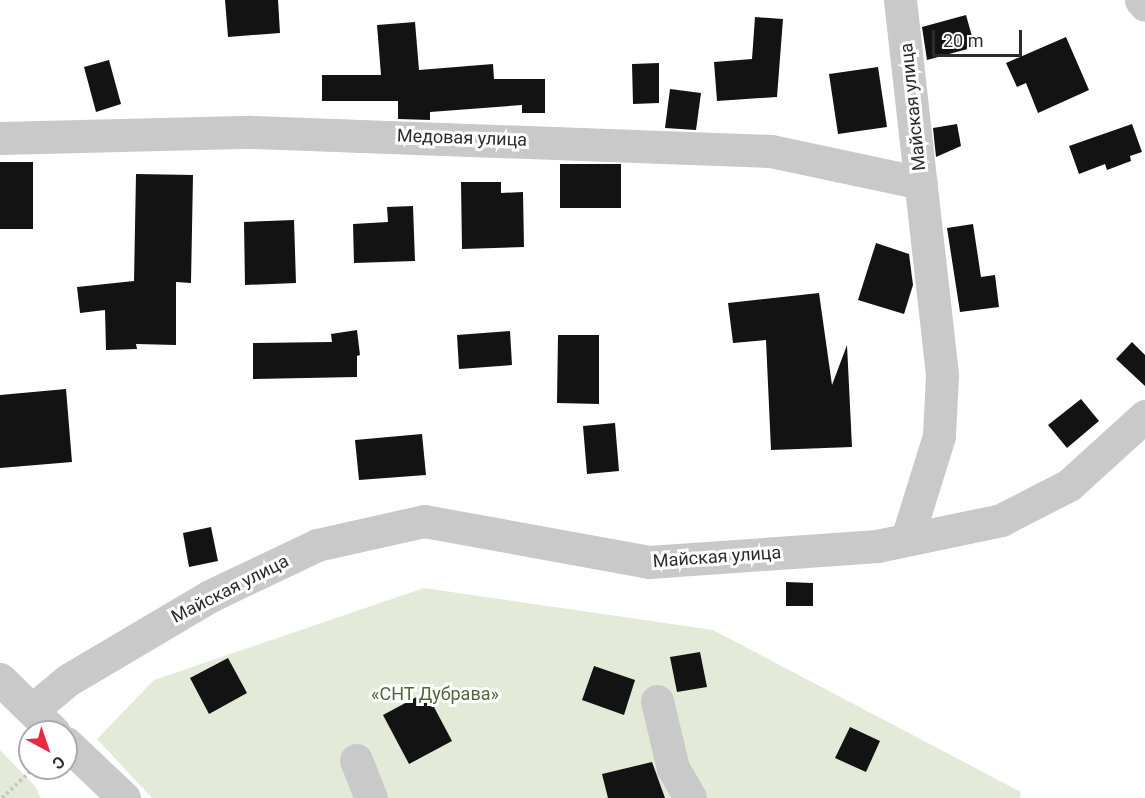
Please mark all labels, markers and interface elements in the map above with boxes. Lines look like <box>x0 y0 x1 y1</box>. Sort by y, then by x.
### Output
scale bar <box>935 18 1025 56</box>
text: 20 m <box>943 30 983 51</box>
street label: Майская улица <box>896 42 930 172</box>
street label: Медовая улица <box>397 125 527 151</box>
street label: Майская улица <box>652 542 782 572</box>
street label: Майская улица <box>168 550 292 628</box>
park label: «СНТ Дубрава» <box>371 683 499 705</box>
north arrow <box>18 720 78 780</box>
text: С <box>48 752 69 773</box>

